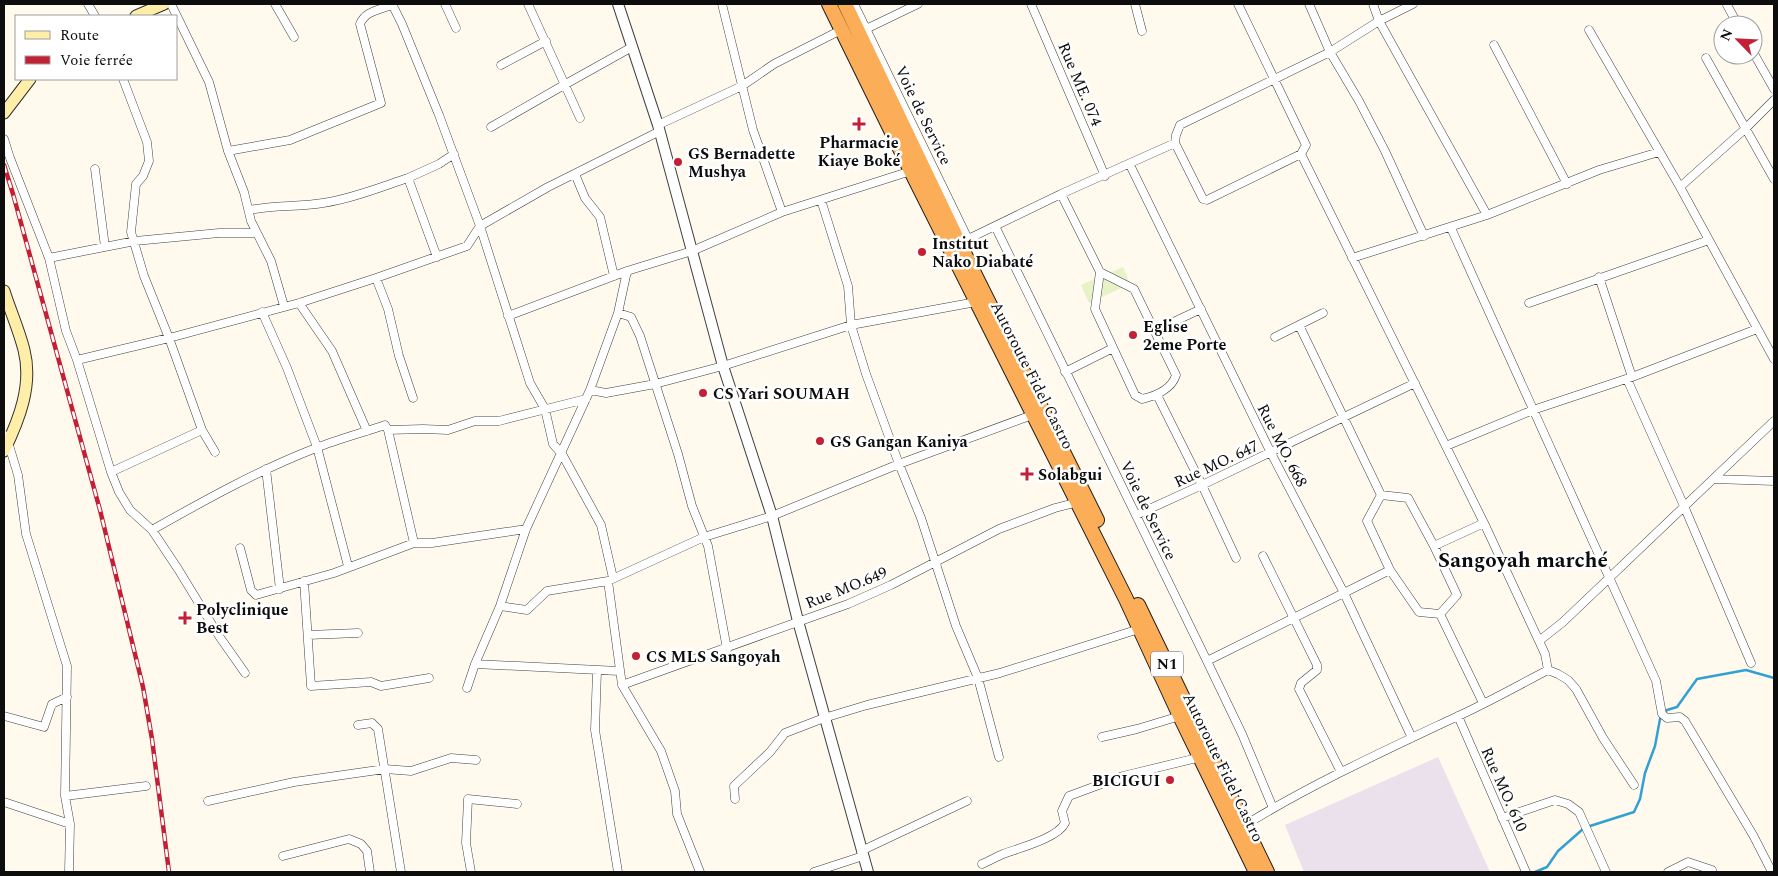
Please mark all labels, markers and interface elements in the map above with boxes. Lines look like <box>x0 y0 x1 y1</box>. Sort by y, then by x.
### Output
legend <box>15 15 178 80</box>
north arrow <box>1713 15 1763 65</box>
text: Route <box>60 24 99 47</box>
text: N <box>1715 25 1738 44</box>
street label: Rue ME. 074 <box>1052 39 1109 130</box>
text: Voie ferrée <box>60 49 133 72</box>
street label: Voie de Service <box>889 62 958 169</box>
marker: Pharmacie Kiaye Boké <box>853 118 865 130</box>
place label: Pharmacie Kiaye Boké <box>818 131 901 173</box>
place label: GS Bernadette Mushya <box>688 142 795 184</box>
marker: GS Bernadette Mushya <box>672 156 684 168</box>
place label: Institut Nako Diabaté <box>932 232 1033 274</box>
marker: Institut Nako Diabaté <box>916 246 928 258</box>
street label: Autoroute Fidel Castro <box>984 297 1080 454</box>
place label: Eglise 2eme Porte <box>1143 315 1227 357</box>
marker: Eglise 2eme Porte <box>1127 329 1139 341</box>
place label: CS Yari SOUMAH <box>713 382 850 406</box>
marker: CS Yari SOUMAH <box>697 387 709 399</box>
street label: Rue MO. 668 <box>1251 400 1313 491</box>
place label: GS Gangan Kaniya <box>830 430 969 454</box>
street label: Rue MO. 647 <box>1170 434 1263 494</box>
marker: GS Gangan Kaniya <box>814 435 826 447</box>
street label: Voie de Service <box>1114 457 1183 564</box>
place label: Solabgui <box>1038 463 1102 487</box>
marker: Solabgui <box>1020 467 1034 481</box>
district label: Sangoyah marché <box>1438 545 1608 577</box>
street label: Rue MO.649 <box>802 561 891 615</box>
place label: Polyclinique Best <box>196 598 288 640</box>
marker: Polyclinique Best <box>178 611 192 625</box>
place label: CS MLS Sangoyah <box>646 645 781 669</box>
marker: CS MLS Sangoyah <box>630 650 642 662</box>
road number: N1 <box>1151 652 1183 676</box>
street label: Autoroute Fidel Castro <box>1176 689 1270 846</box>
street label: Rue MO. 610 <box>1475 743 1534 836</box>
place label: BICIGUI <box>1092 769 1160 793</box>
marker: BICIGUI <box>1164 774 1176 786</box>

